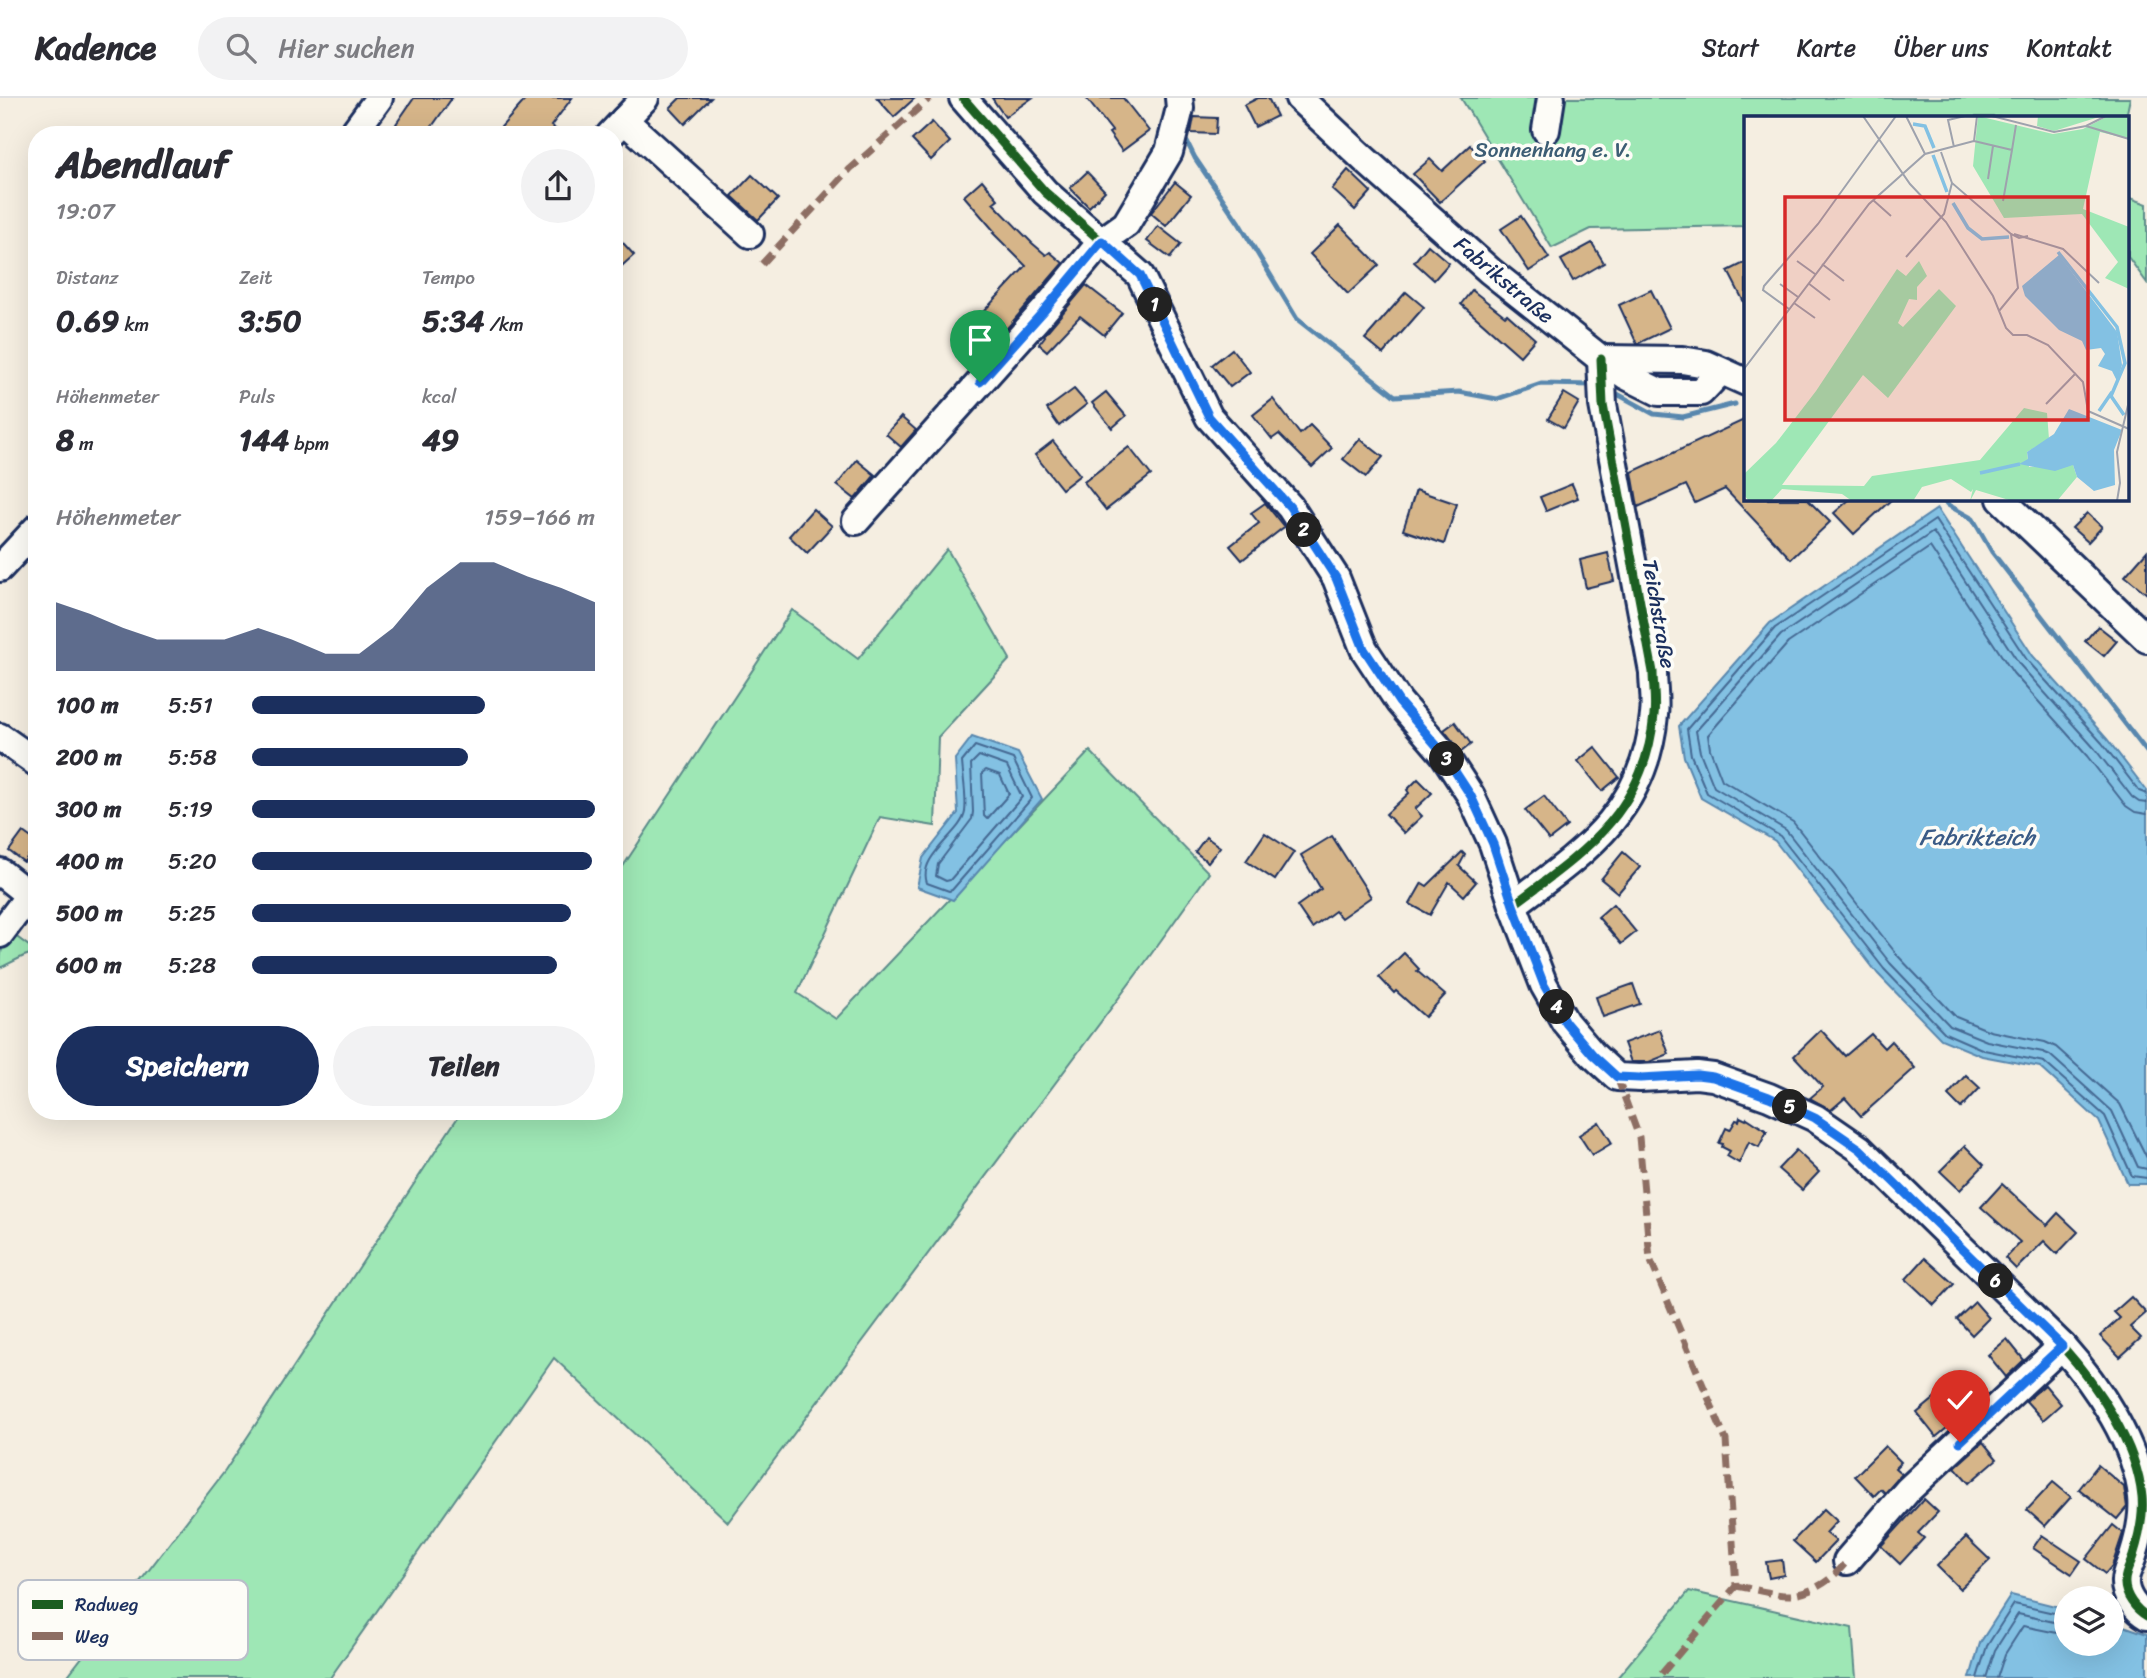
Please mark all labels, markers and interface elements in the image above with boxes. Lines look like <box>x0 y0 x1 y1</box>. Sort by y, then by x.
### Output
search box <box>198 17 688 80</box>
text: Kadence <box>35 19 156 77</box>
text: Hier suchen <box>278 25 414 71</box>
text: Start <box>1702 27 1759 69</box>
text: Karte <box>1797 27 1856 69</box>
text: Über uns <box>1894 27 1989 69</box>
text: Kontakt <box>2027 27 2112 69</box>
icon: search <box>222 29 260 67</box>
inset map <box>1744 116 2130 500</box>
text: Abendlauf <box>56 131 229 198</box>
park label: Sonnenhang e. V. <box>1475 131 1631 169</box>
button: share <box>521 149 595 223</box>
text: 19:07 <box>56 191 115 232</box>
street label: Fabrikstraße <box>1445 226 1563 334</box>
text: Distanz <box>56 261 119 294</box>
text: Zeit <box>239 261 273 294</box>
text: Tempo <box>422 261 475 294</box>
pin: 1 <box>1138 288 1172 322</box>
text: 1 <box>1150 288 1159 321</box>
text: 0.69 <box>56 294 119 348</box>
text: 3:50 <box>239 294 302 348</box>
text: 5:34 <box>422 294 485 348</box>
text: km <box>119 308 149 341</box>
text: /km <box>485 308 524 341</box>
pin <box>950 310 1010 382</box>
icon: arrive <box>961 321 999 359</box>
text: Höhenmeter <box>56 380 159 413</box>
text: Puls <box>239 380 275 413</box>
text: kcal <box>422 380 457 413</box>
text: 8 <box>56 413 74 467</box>
text: 144 <box>239 413 289 467</box>
text: 49 <box>422 413 459 467</box>
text: m <box>74 427 94 460</box>
text: bpm <box>289 427 329 460</box>
text: Höhenmeter <box>56 497 180 538</box>
text: 159–166 m <box>484 497 595 538</box>
pin: 2 <box>1286 512 1322 548</box>
text: 2 <box>1298 513 1309 546</box>
street label: Teichstraße <box>1631 556 1687 672</box>
text: 100 m <box>56 685 119 726</box>
text: 5:51 <box>168 685 213 726</box>
text: 200 m <box>56 737 122 778</box>
text: 5:58 <box>168 737 217 778</box>
pin: 3 <box>1430 742 1464 776</box>
text: 3 <box>1441 742 1452 775</box>
text: 300 m <box>56 789 121 830</box>
text: 5:19 <box>168 789 213 830</box>
water label: Fabrikteich <box>1919 817 2037 858</box>
text: 400 m <box>56 841 123 882</box>
text: 5:20 <box>168 841 217 882</box>
text: 500 m <box>56 893 123 934</box>
text: 5:25 <box>168 893 216 934</box>
text: 600 m <box>56 945 122 986</box>
text: 5:28 <box>168 945 216 986</box>
pin: 4 <box>1540 990 1574 1024</box>
text: 4 <box>1551 990 1562 1023</box>
button: Speichern <box>56 1026 319 1106</box>
button: Teilen <box>333 1026 595 1106</box>
pin: 5 <box>1772 1090 1808 1124</box>
text: 5 <box>1784 1090 1795 1123</box>
pin: 6 <box>1979 1264 2014 1298</box>
text: 6 <box>1990 1264 2001 1297</box>
pin <box>1930 1370 1990 1442</box>
icon: check <box>1941 1381 1979 1419</box>
legend <box>18 1580 248 1660</box>
map controls <box>2054 1586 2124 1656</box>
button: layers <box>2054 1586 2124 1656</box>
text: Radweg <box>75 1588 139 1621</box>
text: Weg <box>75 1620 109 1653</box>

